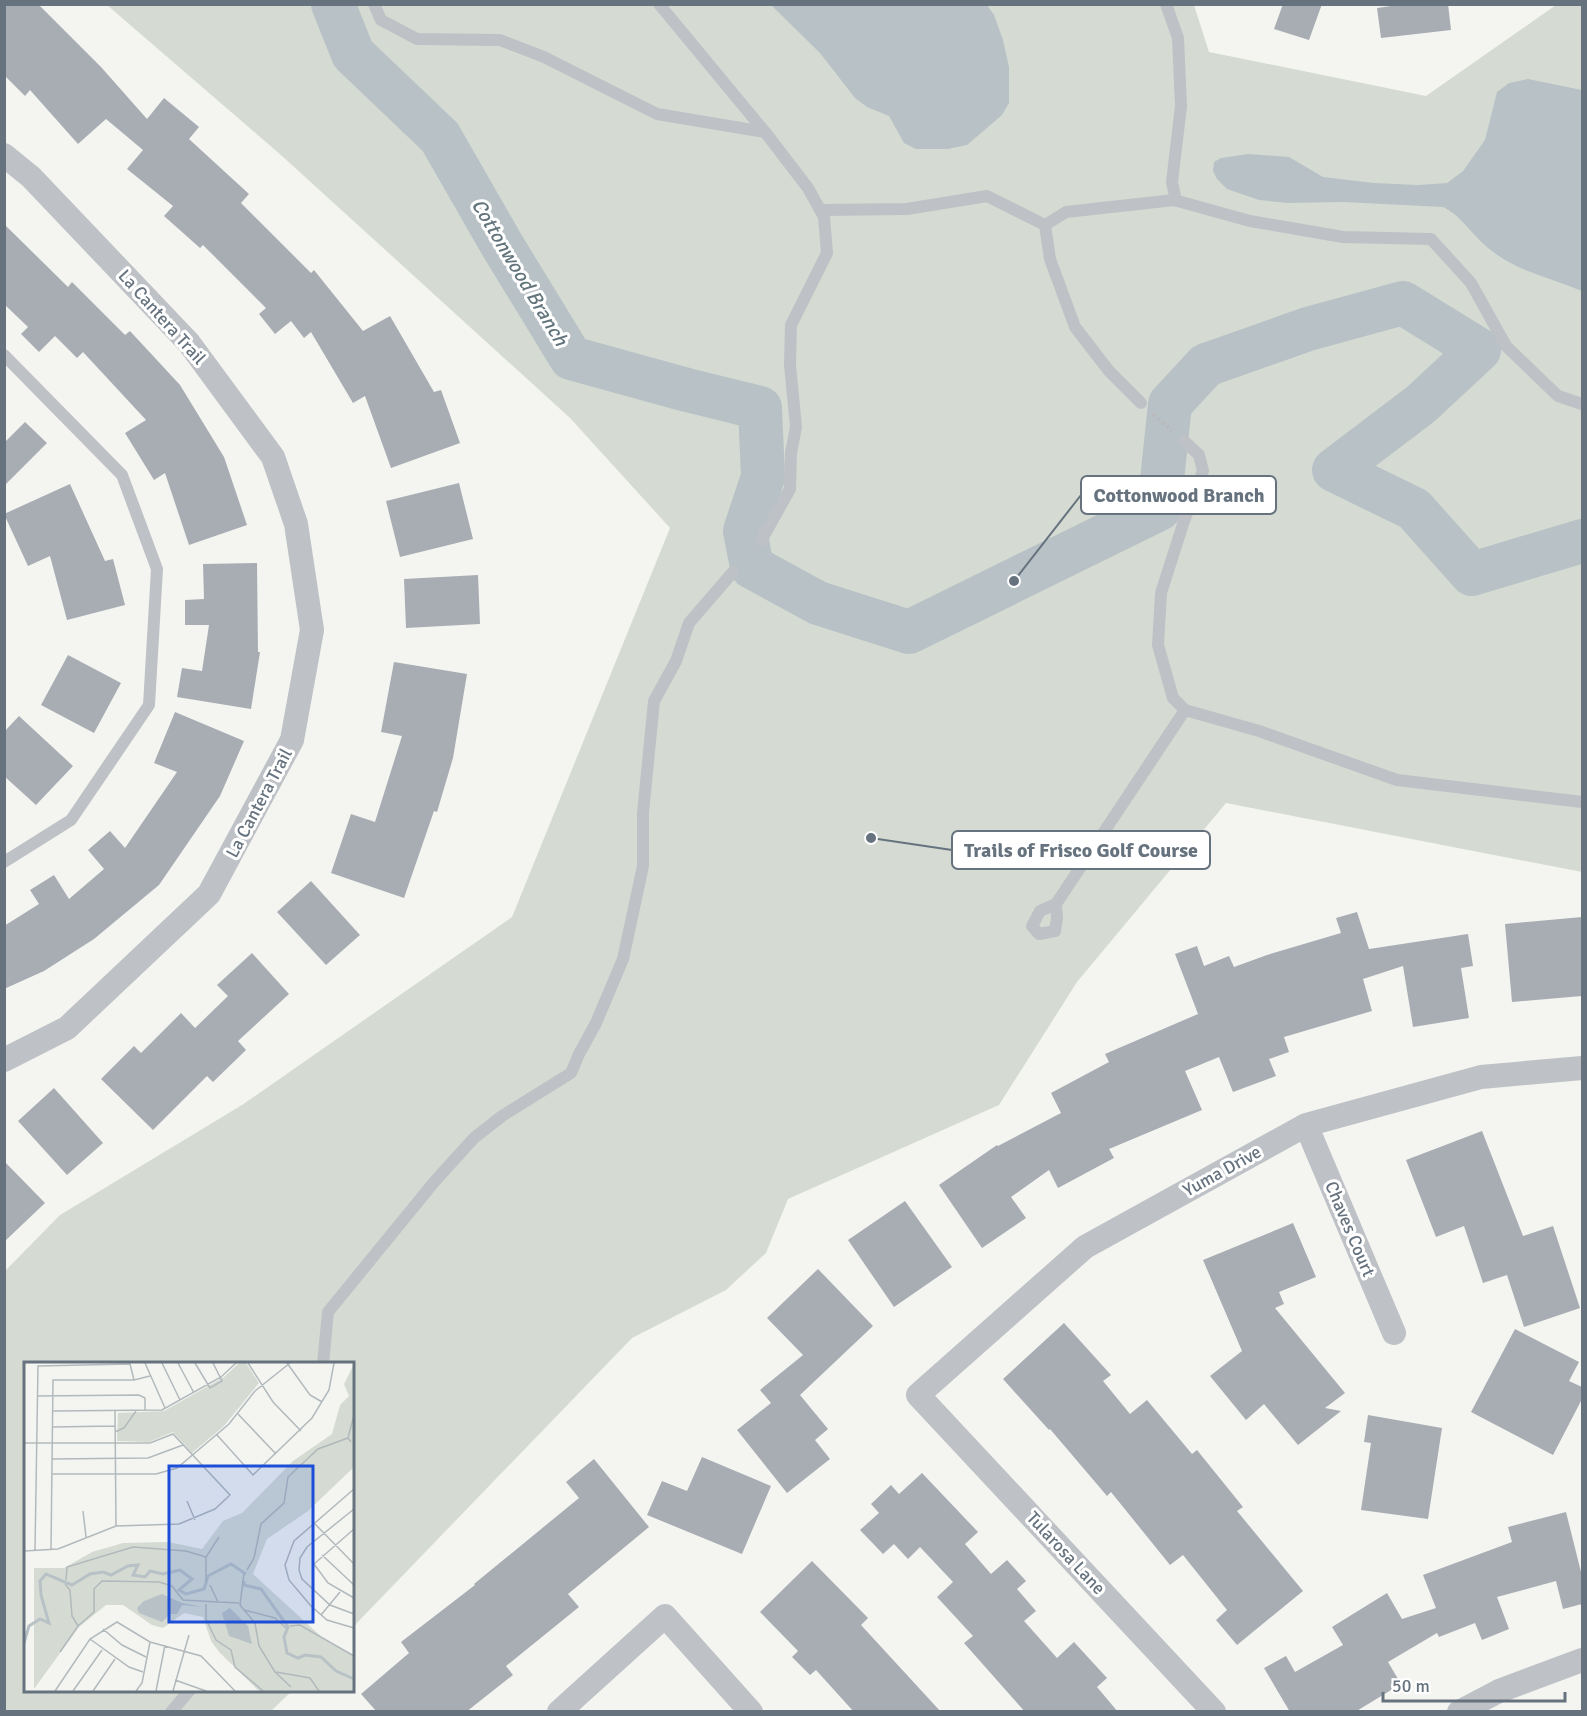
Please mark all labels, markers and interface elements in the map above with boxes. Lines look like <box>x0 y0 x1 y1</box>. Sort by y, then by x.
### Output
water label: Cottonwood Branch <box>466 194 574 351</box>
street label: La Cantera Trail <box>113 265 211 369</box>
callout: Cottonwood Branch <box>1081 476 1276 514</box>
text: Cottonwood Branch <box>1093 483 1265 508</box>
street label: La Cantera Trail <box>221 745 297 861</box>
callout: Trails of Frisco Golf Course <box>952 831 1210 869</box>
text: Trails of Frisco Golf Course <box>964 838 1198 863</box>
street label: Yuma Drive <box>1179 1141 1265 1201</box>
street label: Chaves Court <box>1320 1178 1380 1280</box>
inset map <box>24 1362 354 1692</box>
street label: Tularosa Lane <box>1022 1507 1110 1599</box>
scale bar <box>1383 1665 1564 1703</box>
text: 50 m <box>1392 1675 1430 1697</box>

